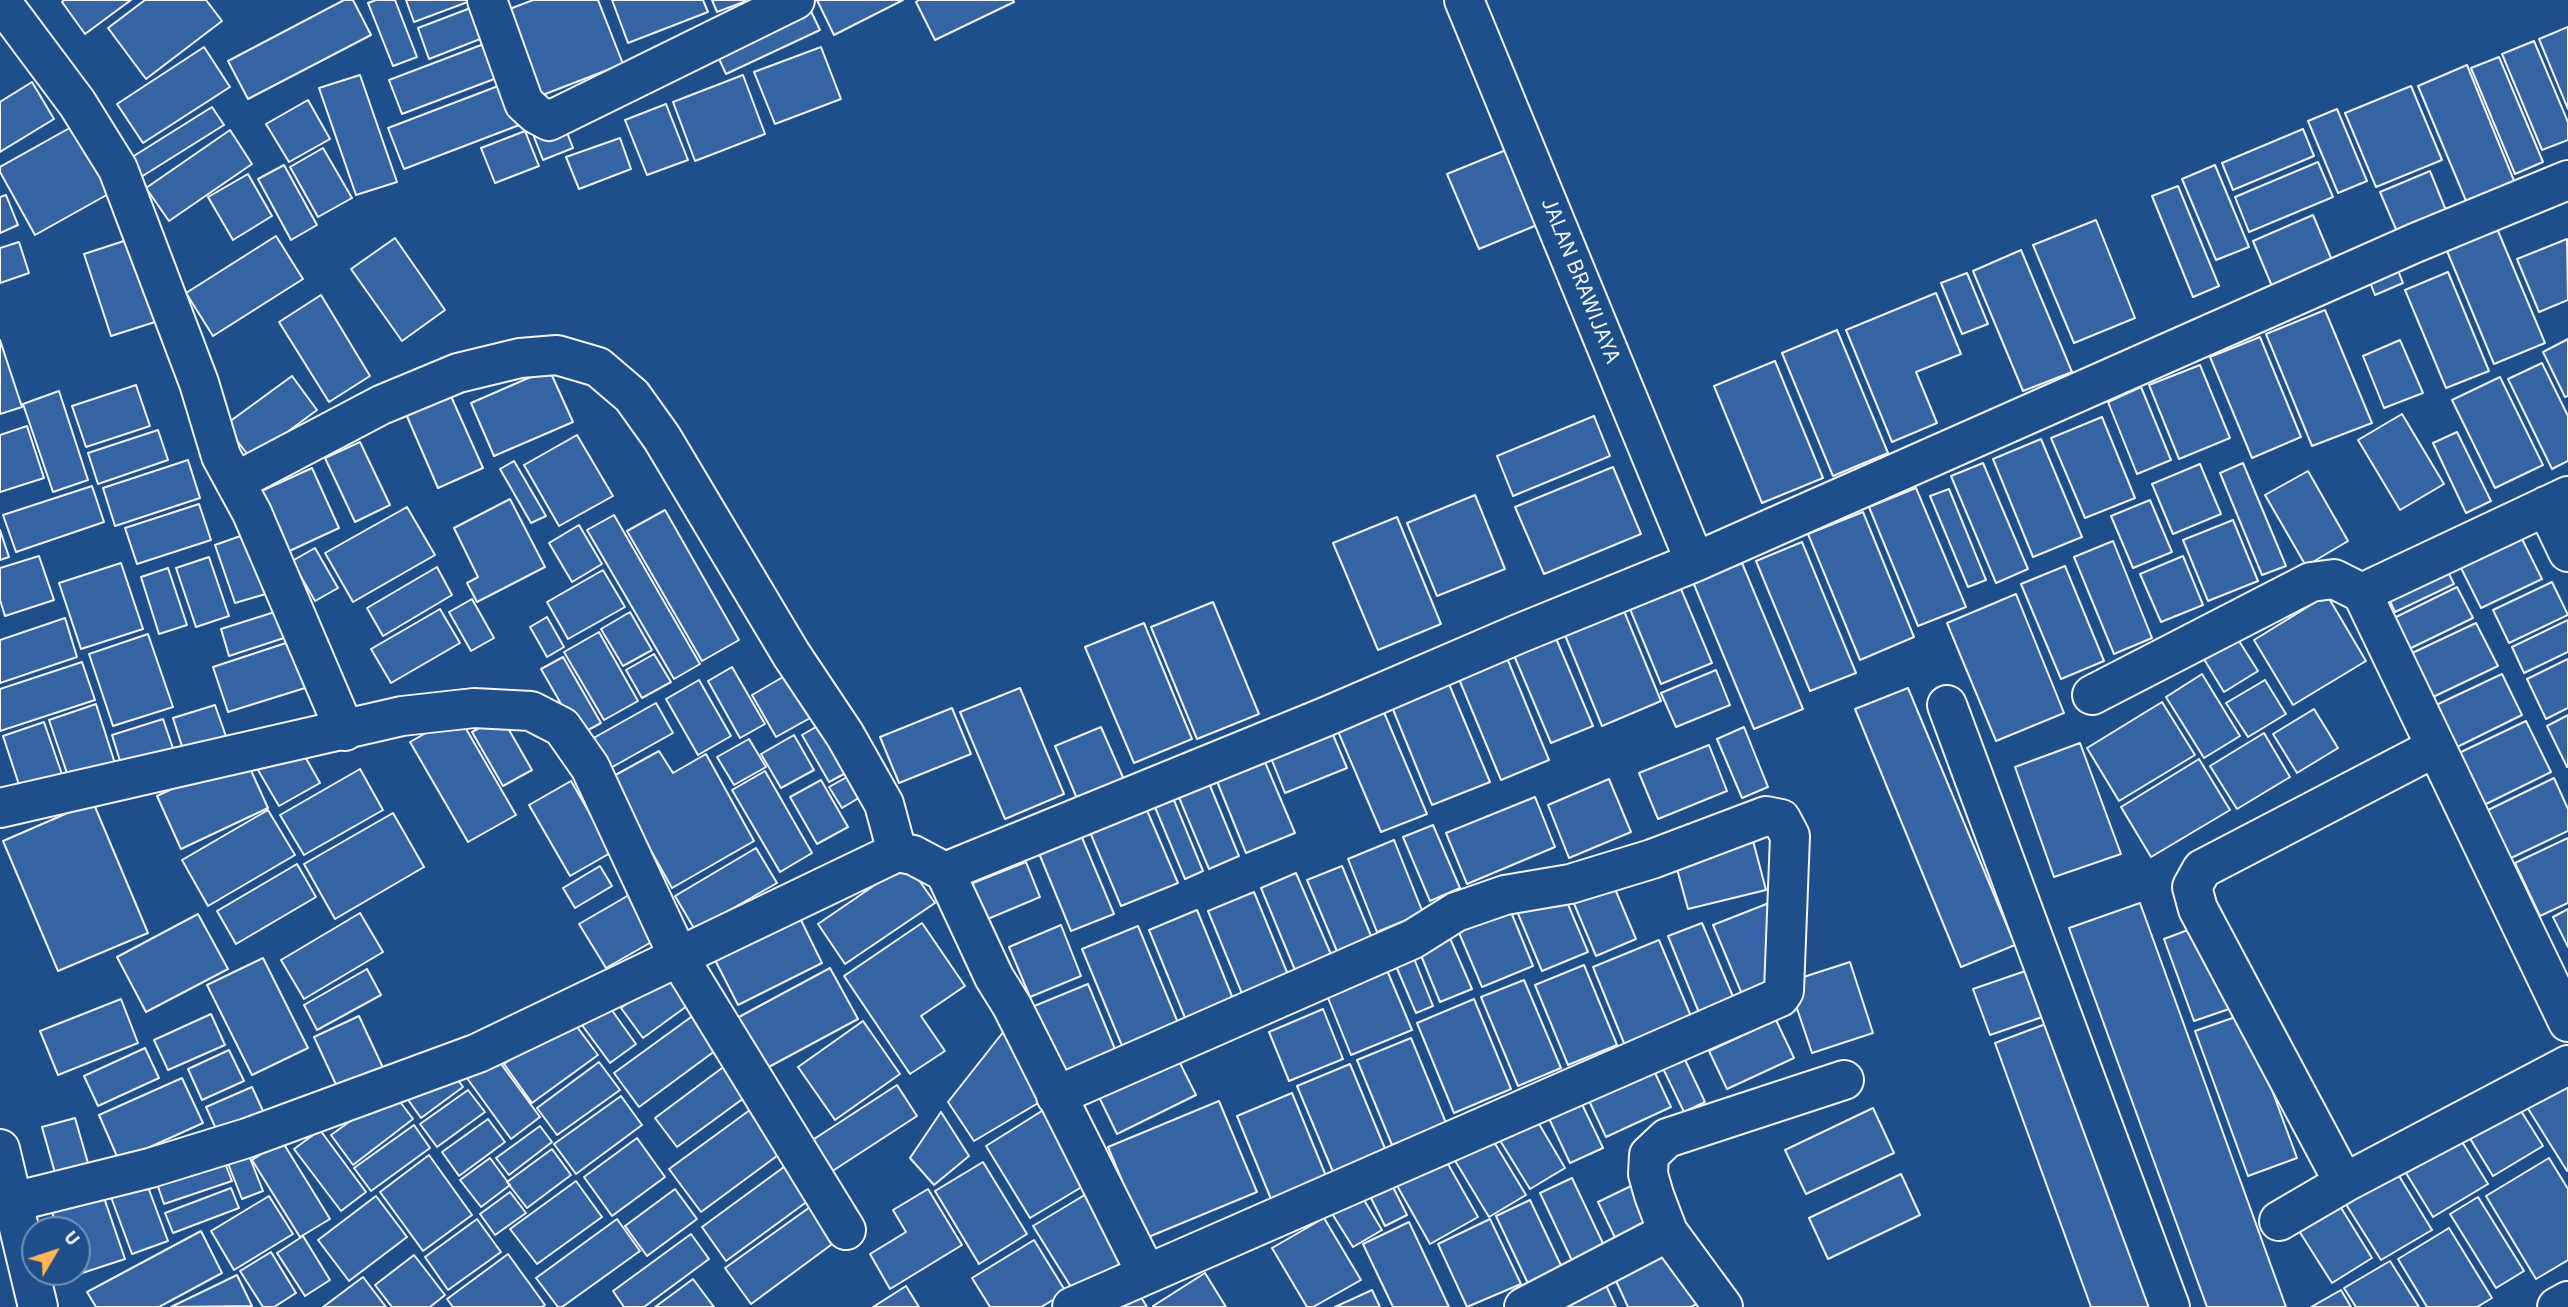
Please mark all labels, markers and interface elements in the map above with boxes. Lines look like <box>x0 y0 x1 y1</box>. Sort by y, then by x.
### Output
street label: JALAN BRAWIJAYA <box>1533 194 1625 368</box>
north arrow <box>21 1216 91 1286</box>
text: U <box>57 1225 86 1252</box>

